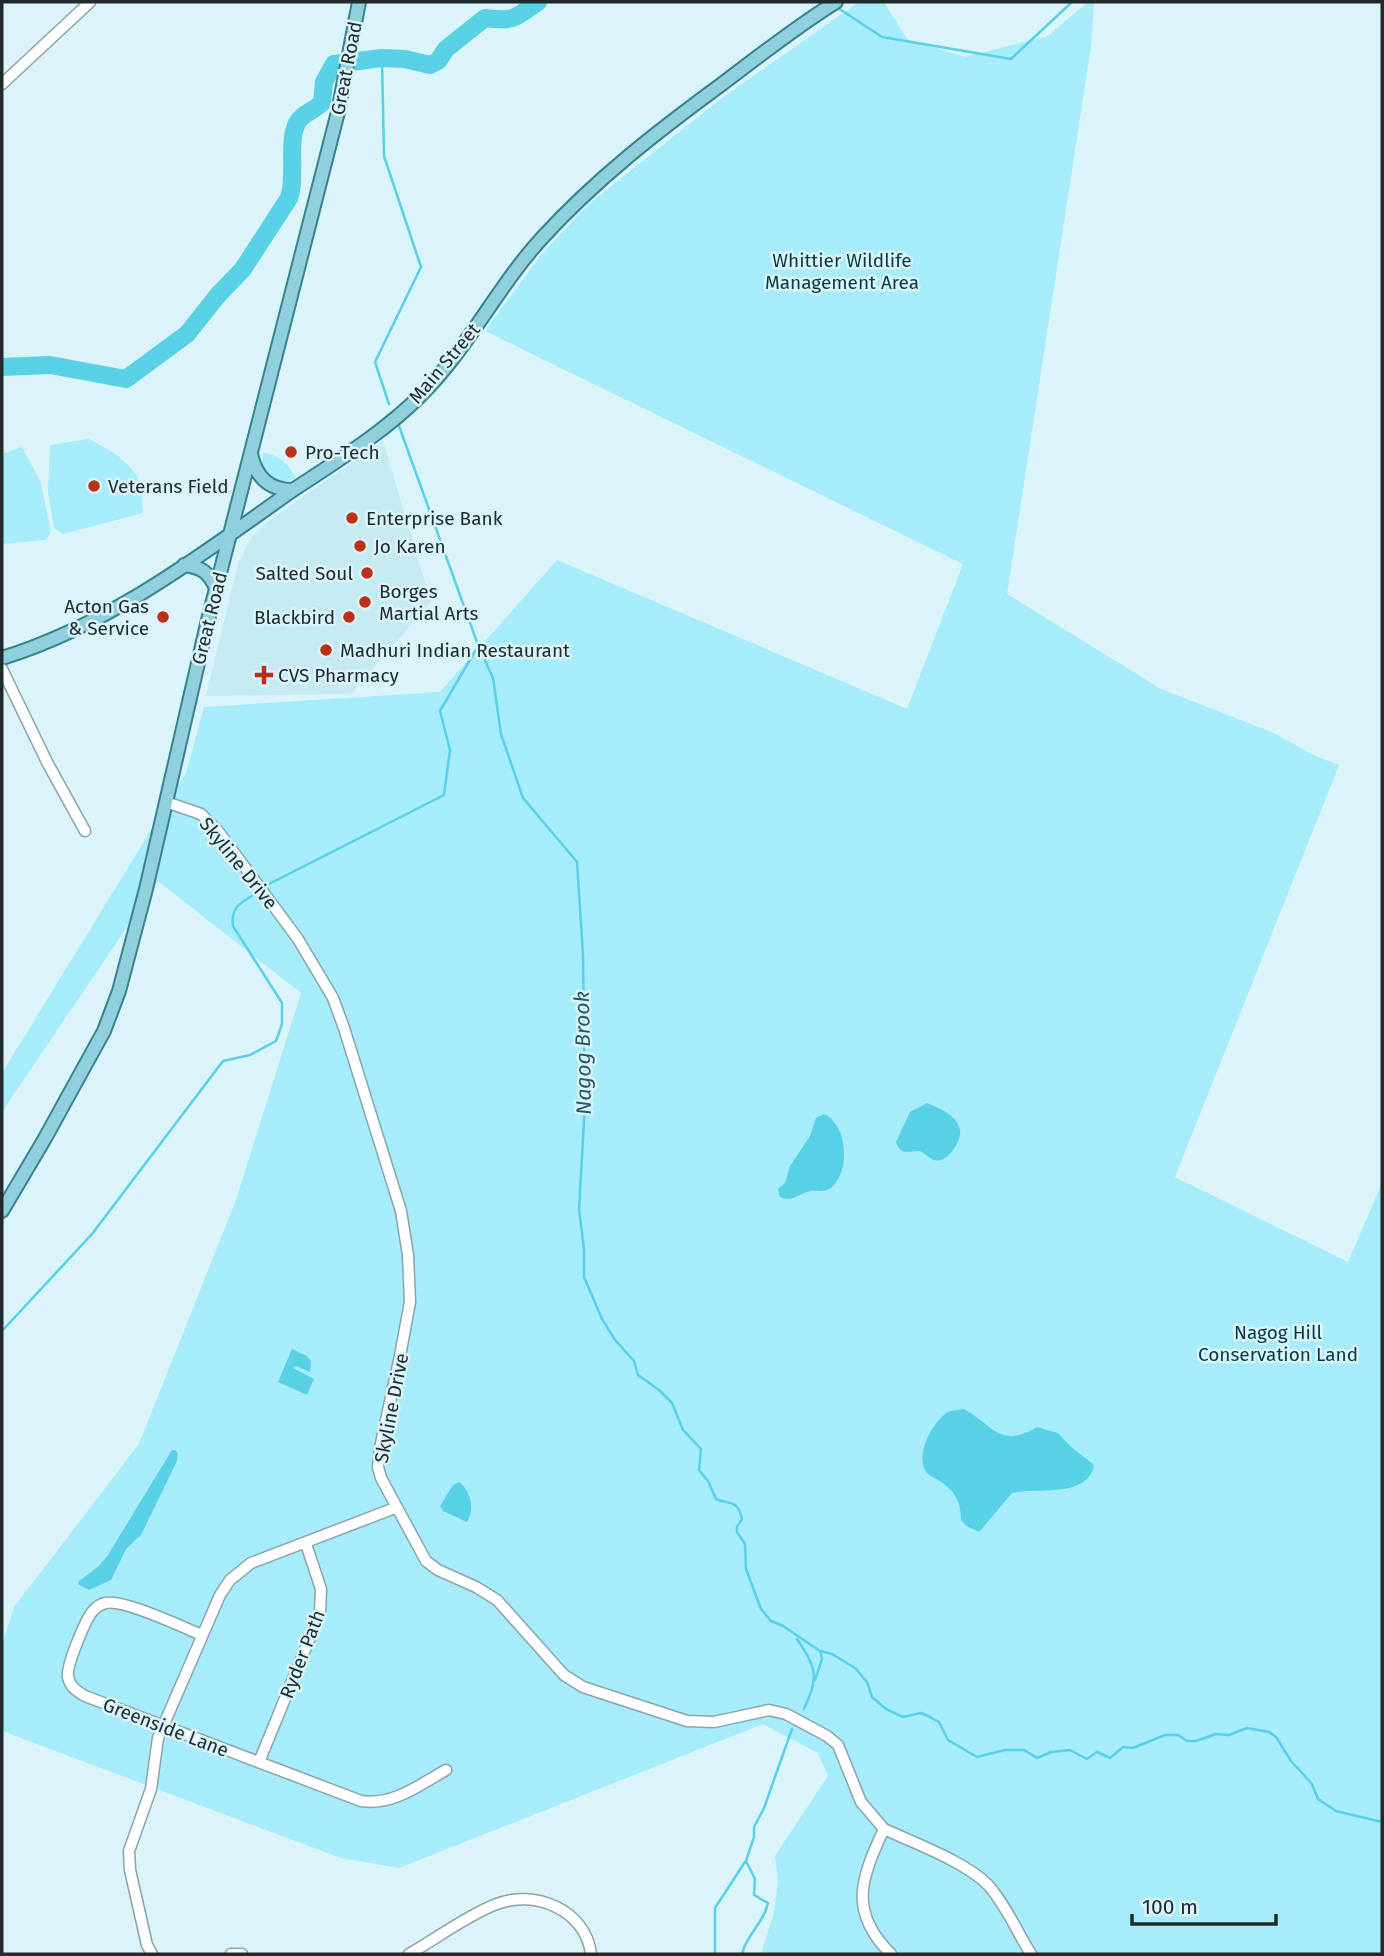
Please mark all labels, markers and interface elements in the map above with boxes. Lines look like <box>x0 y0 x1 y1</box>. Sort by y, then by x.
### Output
street label: Great Road <box>326 19 367 117</box>
park label: Whittier Wildlife Management Area <box>765 249 919 294</box>
street label: Main Street <box>404 318 485 408</box>
place label: Pro-Tech <box>305 441 380 464</box>
marker: Pro-Tech <box>283 444 299 460</box>
place label: Veterans Field <box>108 475 229 498</box>
marker: Veterans Field <box>86 478 102 494</box>
place label: Enterprise Bank <box>366 507 503 530</box>
marker: Enterprise Bank <box>344 510 360 526</box>
place label: Jo Karen <box>374 535 446 558</box>
marker: Jo Karen <box>352 538 368 554</box>
place label: Salted Soul <box>256 562 353 585</box>
marker: Salted Soul <box>359 565 375 581</box>
street label: Great Road <box>187 569 232 667</box>
place label: Borges Martial Arts <box>379 580 478 625</box>
marker: Borges Martial Arts <box>357 594 373 610</box>
place label: Acton Gas & Service <box>64 595 149 640</box>
place label: Blackbird <box>254 606 335 629</box>
marker: Acton Gas & Service <box>155 609 171 625</box>
marker: Blackbird <box>341 609 357 625</box>
place label: Madhuri Indian Restaurant <box>340 639 570 662</box>
marker: Madhuri Indian Restaurant <box>318 642 334 658</box>
place label: CVS Pharmacy <box>278 664 399 687</box>
marker: CVS Pharmacy <box>256 667 272 683</box>
street label: Skyline Drive <box>195 813 283 914</box>
water label: Nagog Brook <box>569 991 597 1115</box>
park label: Nagog Hill Conservation Land <box>1198 1321 1358 1366</box>
street label: Skyline Drive <box>370 1351 413 1465</box>
street label: Ryder Path <box>275 1607 330 1702</box>
street label: Greenside Lane <box>100 1693 232 1762</box>
scale bar <box>1132 1882 1276 1926</box>
text: 100 m <box>1142 1894 1198 1920</box>

